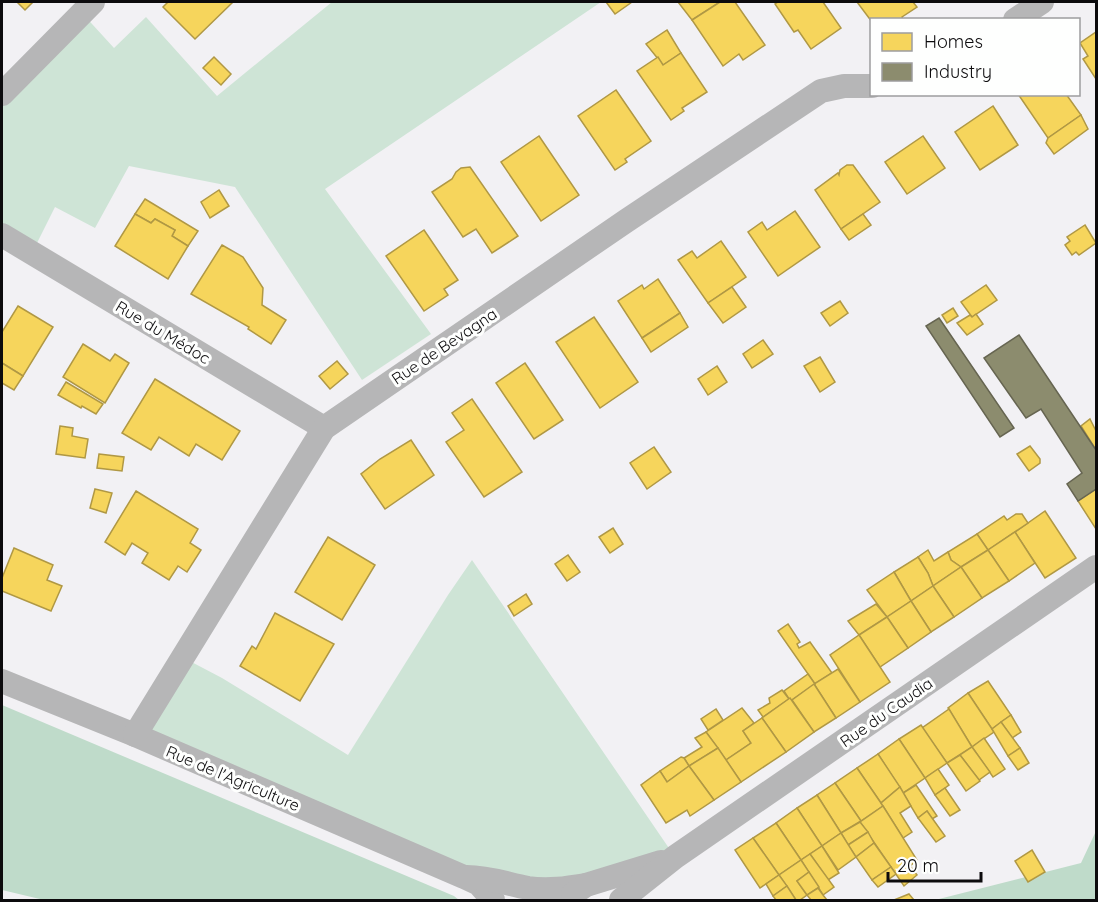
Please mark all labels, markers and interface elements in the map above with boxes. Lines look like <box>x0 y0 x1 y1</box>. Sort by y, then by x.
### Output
legend <box>870 18 1080 96</box>
text: Homes <box>924 30 983 53</box>
text: Industry <box>924 60 992 83</box>
street label: Rue du Médoc <box>112 296 214 368</box>
street label: Rue de Bevagna <box>388 303 500 389</box>
street label: Rue du Caudia <box>836 673 936 751</box>
street label: Rue de l'Agriculture <box>163 741 303 815</box>
scale bar <box>888 845 981 883</box>
text: 20 m <box>897 854 939 877</box>

